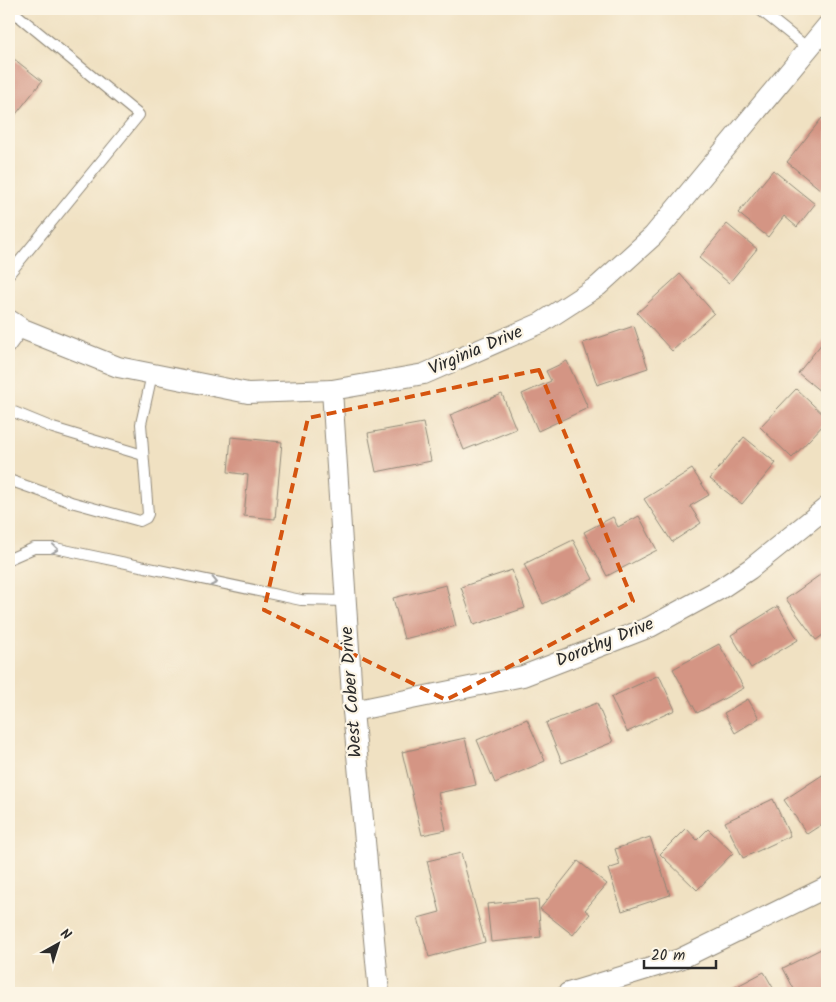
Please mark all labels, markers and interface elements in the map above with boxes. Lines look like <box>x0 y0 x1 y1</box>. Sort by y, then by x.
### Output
street label: Virginia Drive <box>424 318 528 384</box>
one-way arrow <box>51 543 59 554</box>
one-way arrow <box>210 576 218 587</box>
street label: Dorothy Drive <box>551 610 659 676</box>
street label: West Cober Drive <box>333 626 371 758</box>
north arrow <box>32 920 82 970</box>
text: N <box>55 923 76 946</box>
scale bar <box>644 937 716 969</box>
text: 20 m <box>651 944 685 968</box>

